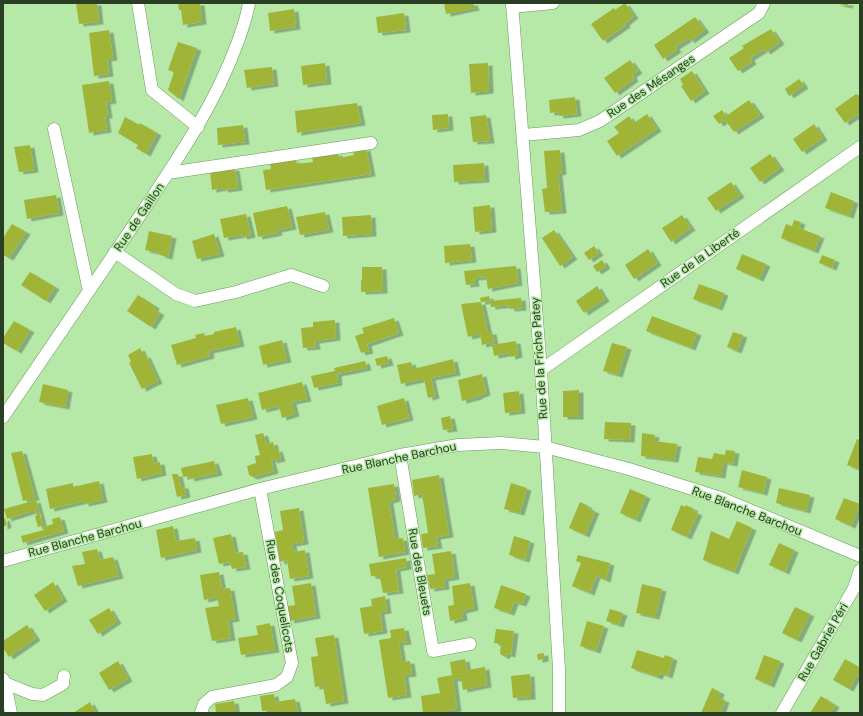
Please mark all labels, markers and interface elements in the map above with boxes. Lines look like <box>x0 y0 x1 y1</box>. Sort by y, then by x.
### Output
street label: Rue des Mésanges <box>604 51 698 121</box>
street label: Rue de Gaillon <box>110 180 168 254</box>
street label: Rue de la Liberté <box>657 225 743 291</box>
street label: Rue de la Friche Patey <box>527 296 551 420</box>
street label: Rue Blanche Barchou <box>340 438 458 478</box>
street label: Rue Blanche Barchou <box>690 483 805 539</box>
street label: Rue Blanche Barchou <box>26 515 144 561</box>
street label: Rue des Bleuets <box>404 527 436 617</box>
street label: Rue des Coquelicots <box>262 538 298 654</box>
street label: Rue Gabriel Péri <box>794 600 852 684</box>

